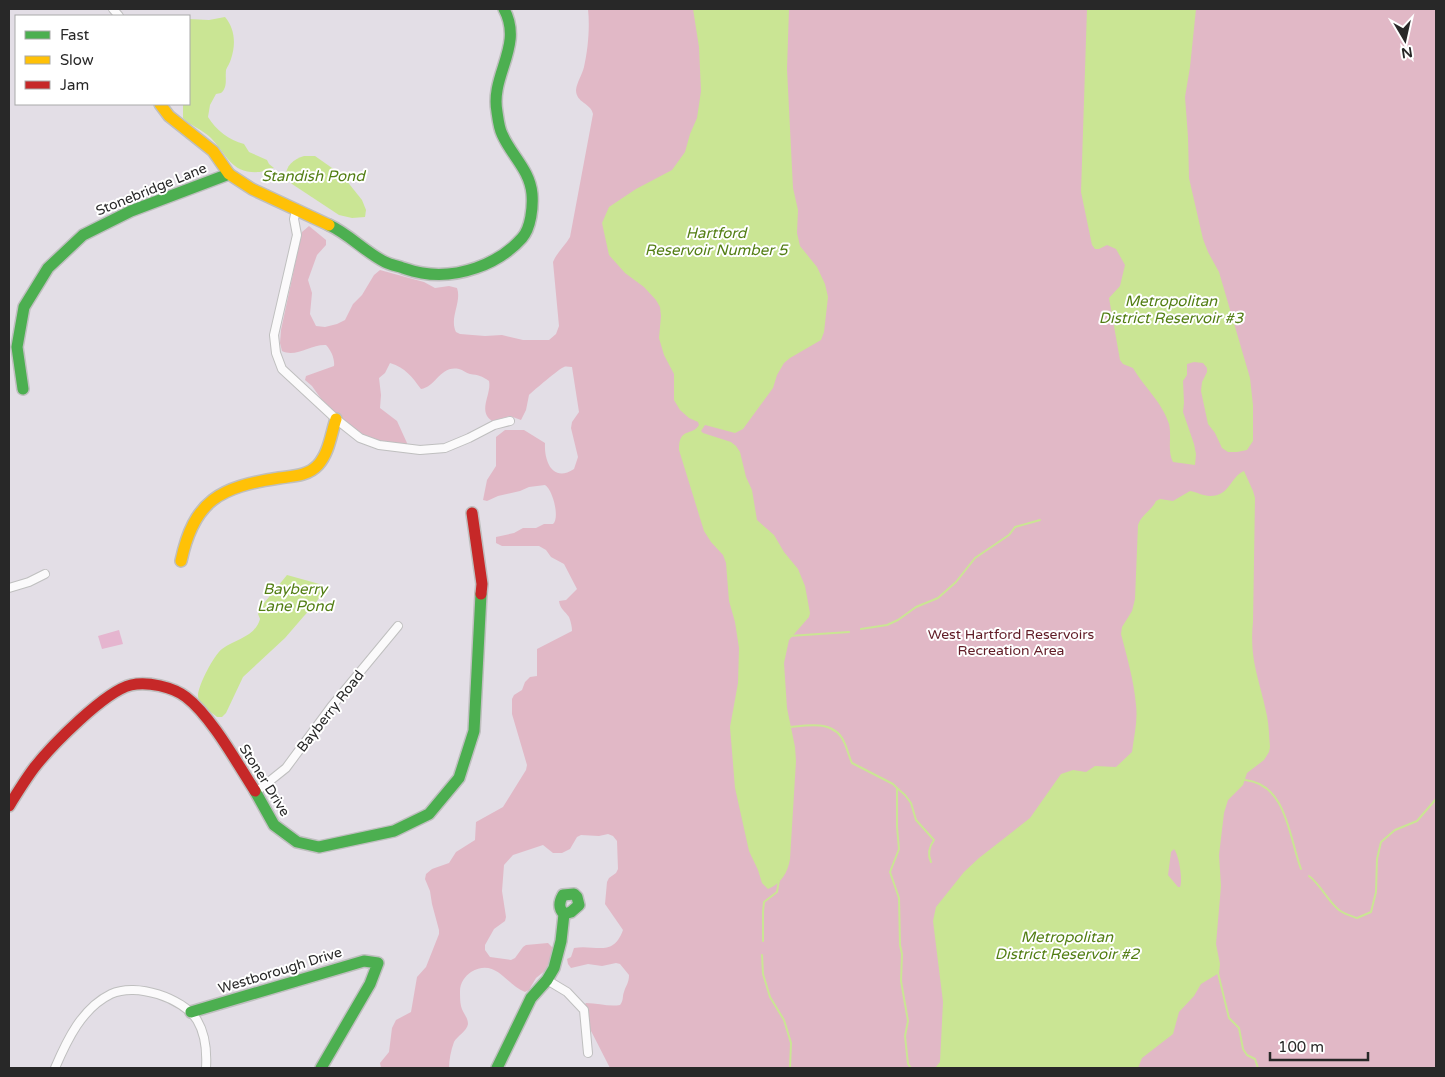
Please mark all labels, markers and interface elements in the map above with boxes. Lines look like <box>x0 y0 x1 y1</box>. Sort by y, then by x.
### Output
legend <box>15 15 190 105</box>
north arrow <box>1380 15 1430 65</box>
text: Fast <box>60 26 90 44</box>
text: N <box>1400 43 1414 62</box>
text: Slow <box>60 51 94 69</box>
text: Jam <box>60 76 89 94</box>
street label: Stonebridge Lane <box>93 159 209 219</box>
water label: Standish Pond <box>261 167 366 185</box>
water label: Hartford Reservoir Number 5 <box>645 224 789 259</box>
water label: Metropolitan District Reservoir #3 <box>1099 292 1245 327</box>
water label: Bayberry Lane Pond <box>257 580 335 615</box>
park label: West Hartford Reservoirs Recreation Area <box>928 626 1095 659</box>
street label: Bayberry Road <box>293 667 368 755</box>
street label: Stoner Drive <box>236 741 294 820</box>
water label: Metropolitan District Reservoir #2 <box>995 928 1141 963</box>
street label: Westborough Drive <box>216 944 344 997</box>
scale bar <box>1270 1030 1368 1062</box>
text: 100 m <box>1278 1038 1324 1056</box>

